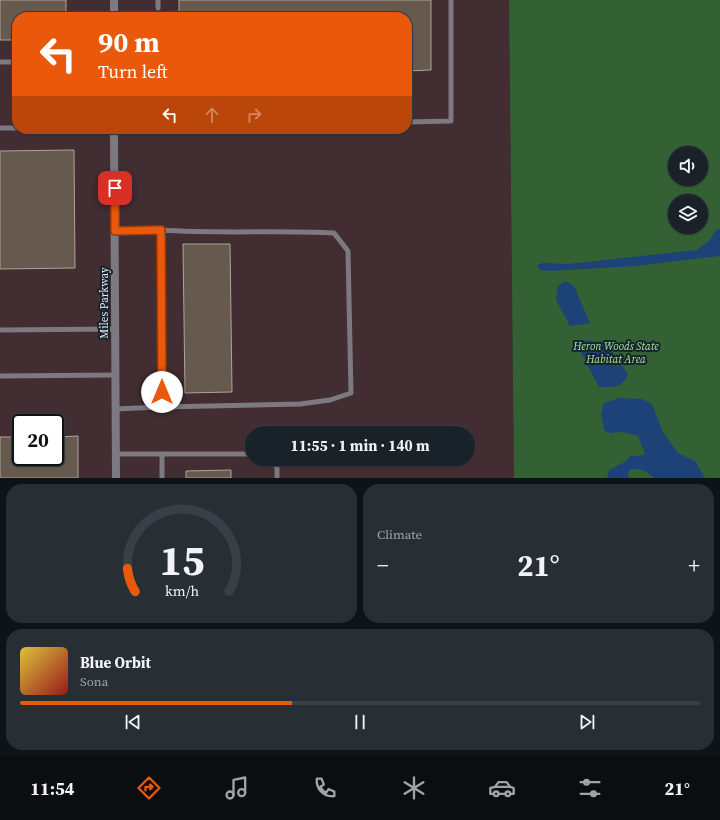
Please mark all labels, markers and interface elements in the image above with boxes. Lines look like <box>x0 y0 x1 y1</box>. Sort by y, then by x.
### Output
text: 90 m <box>98 23 160 61</box>
icon: left <box>32 28 84 80</box>
text: Turn left <box>98 59 168 84</box>
icon: left <box>159 104 181 126</box>
icon: ahead <box>201 104 223 126</box>
icon: right <box>243 104 265 126</box>
map controls <box>668 146 708 234</box>
button: sound <box>668 146 708 186</box>
pin <box>98 171 132 205</box>
icon: arrive <box>104 177 126 199</box>
button: layers <box>668 194 708 234</box>
street label: Miles Parkway <box>97 267 112 339</box>
park label: Heron Woods State Habitat Area <box>572 339 659 367</box>
position arrow <box>141 371 183 413</box>
speed limit sign: 20 <box>12 414 64 466</box>
text: 11:55 · 1 min · 140 m <box>291 435 430 456</box>
text: Climate <box>377 526 422 543</box>
text: 15 <box>159 531 204 588</box>
text: 21° <box>517 545 560 586</box>
text: − <box>377 550 389 580</box>
text: + <box>688 550 700 580</box>
text: km/h <box>165 580 199 600</box>
text: Blue Orbit <box>80 652 151 673</box>
text: Sona <box>80 673 108 690</box>
icon: previous <box>122 711 144 733</box>
icon: pause <box>349 711 371 733</box>
icon: next <box>576 711 598 733</box>
icon: directions <box>135 774 163 802</box>
icon: music <box>223 774 251 802</box>
icon: phone <box>311 774 339 802</box>
icon: climate <box>400 774 428 802</box>
icon: car <box>488 774 516 802</box>
icon: filters <box>576 774 604 802</box>
text: 11:54 <box>30 776 75 801</box>
text: 21° <box>664 776 690 801</box>

